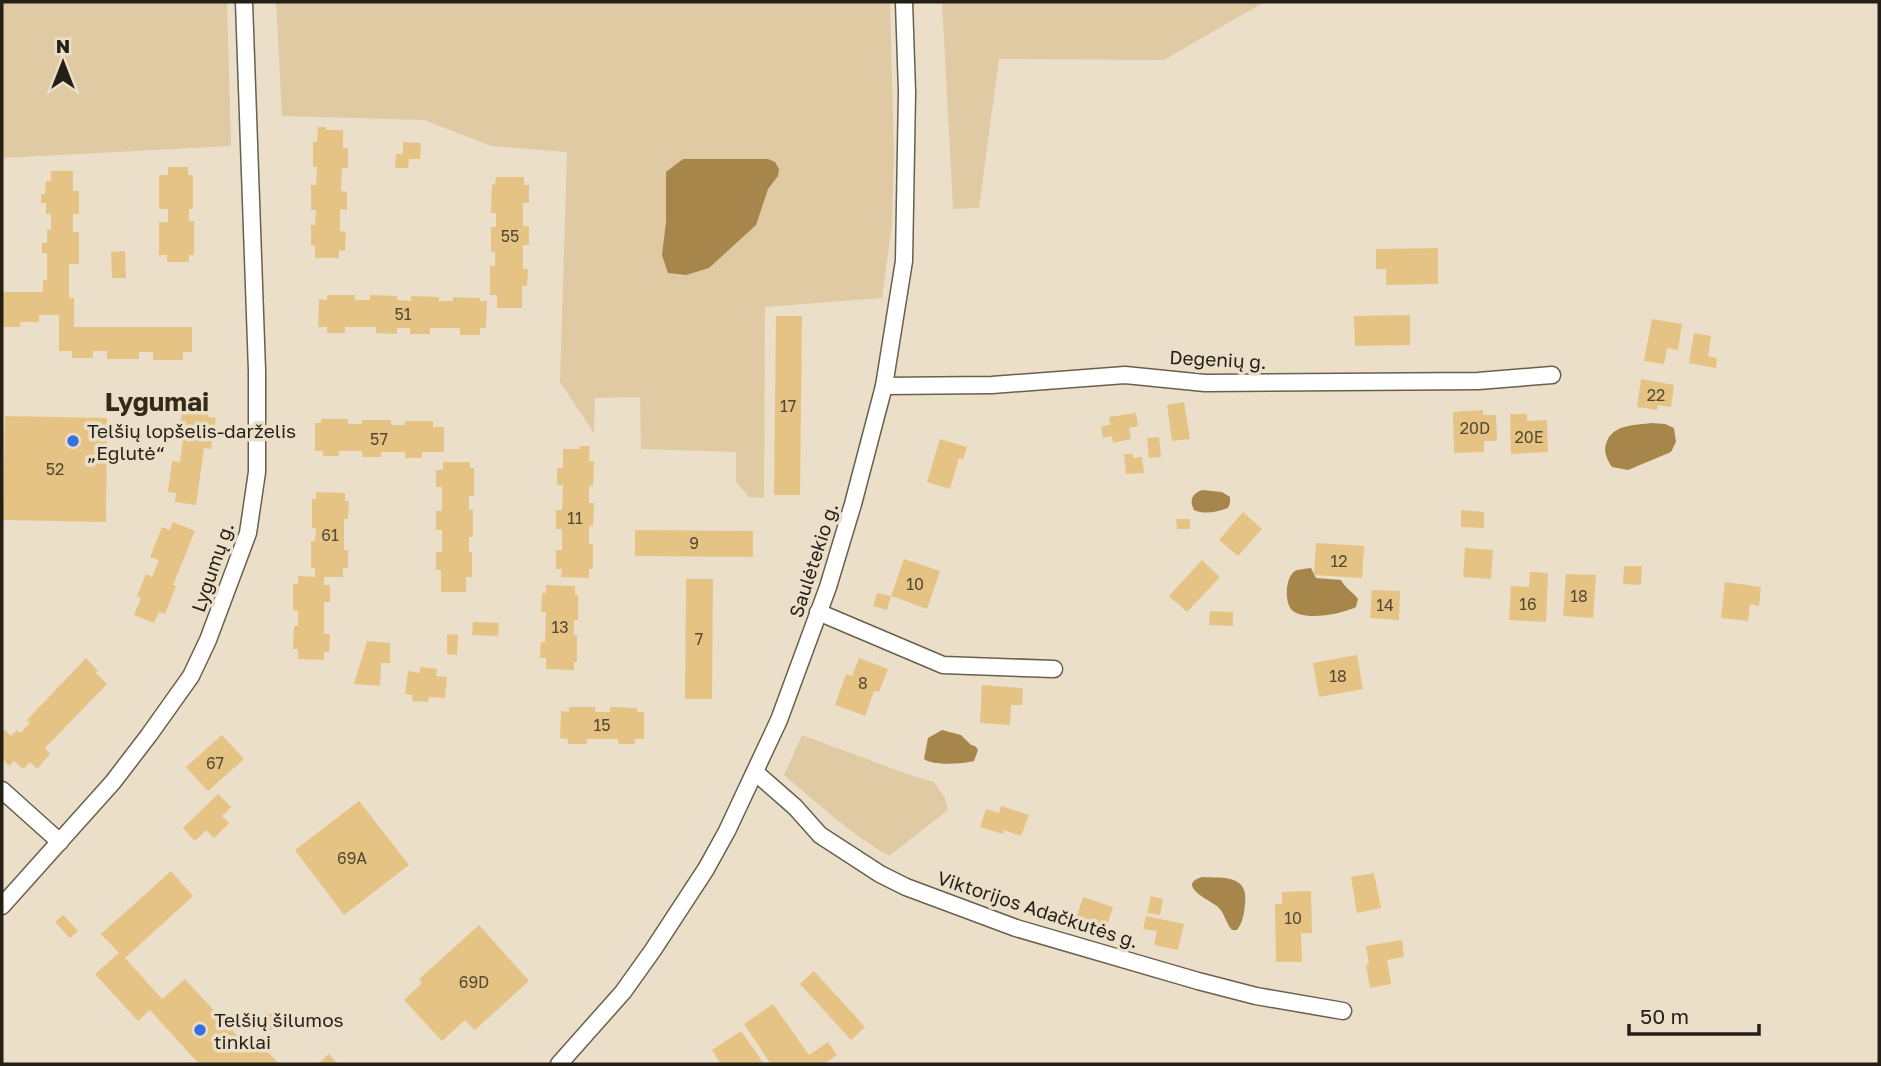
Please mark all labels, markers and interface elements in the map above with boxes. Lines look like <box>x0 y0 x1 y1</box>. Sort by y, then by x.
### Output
north arrow <box>28 28 98 98</box>
text: N <box>56 34 70 57</box>
house number: 55 <box>501 226 519 246</box>
house number: 51 <box>394 304 412 324</box>
street label: Degenių g. <box>1169 345 1267 373</box>
house number: 22 <box>1647 385 1665 405</box>
district label: Lygumai <box>105 386 209 417</box>
house number: 17 <box>780 396 796 416</box>
house number: 20D <box>1460 418 1490 438</box>
place label: Telšių lopšelis-darželis „Eglutė“ <box>87 419 296 464</box>
house number: 20E <box>1515 427 1543 447</box>
house number: 57 <box>370 429 388 449</box>
marker: Telšių lopšelis-darželis „Eglutė“ <box>65 433 81 449</box>
house number: 52 <box>46 459 64 479</box>
street label: Saulėtekio g. <box>784 500 842 620</box>
house number: 11 <box>567 508 583 528</box>
street label: Lygumų g. <box>186 519 238 615</box>
house number: 61 <box>321 525 339 545</box>
house number: 9 <box>689 533 699 553</box>
house number: 12 <box>1330 551 1348 571</box>
house number: 10 <box>906 574 924 594</box>
house number: 18 <box>1570 586 1588 606</box>
house number: 16 <box>1519 594 1537 614</box>
house number: 14 <box>1376 595 1394 615</box>
house number: 13 <box>551 617 569 637</box>
house number: 7 <box>695 629 703 649</box>
house number: 18 <box>1329 666 1347 686</box>
house number: 8 <box>858 673 868 693</box>
house number: 15 <box>593 715 611 735</box>
house number: 67 <box>206 753 224 773</box>
house number: 69A <box>337 848 367 868</box>
street label: Viktorijos Adačkutės g. <box>935 866 1141 952</box>
house number: 10 <box>1284 908 1302 928</box>
house number: 69D <box>459 972 489 992</box>
scale bar <box>1629 992 1758 1036</box>
text: 50 m <box>1640 1003 1689 1029</box>
place label: Telšių šilumos tinklai <box>214 1008 344 1053</box>
marker: Telšių šilumos tinklai <box>192 1022 208 1038</box>

